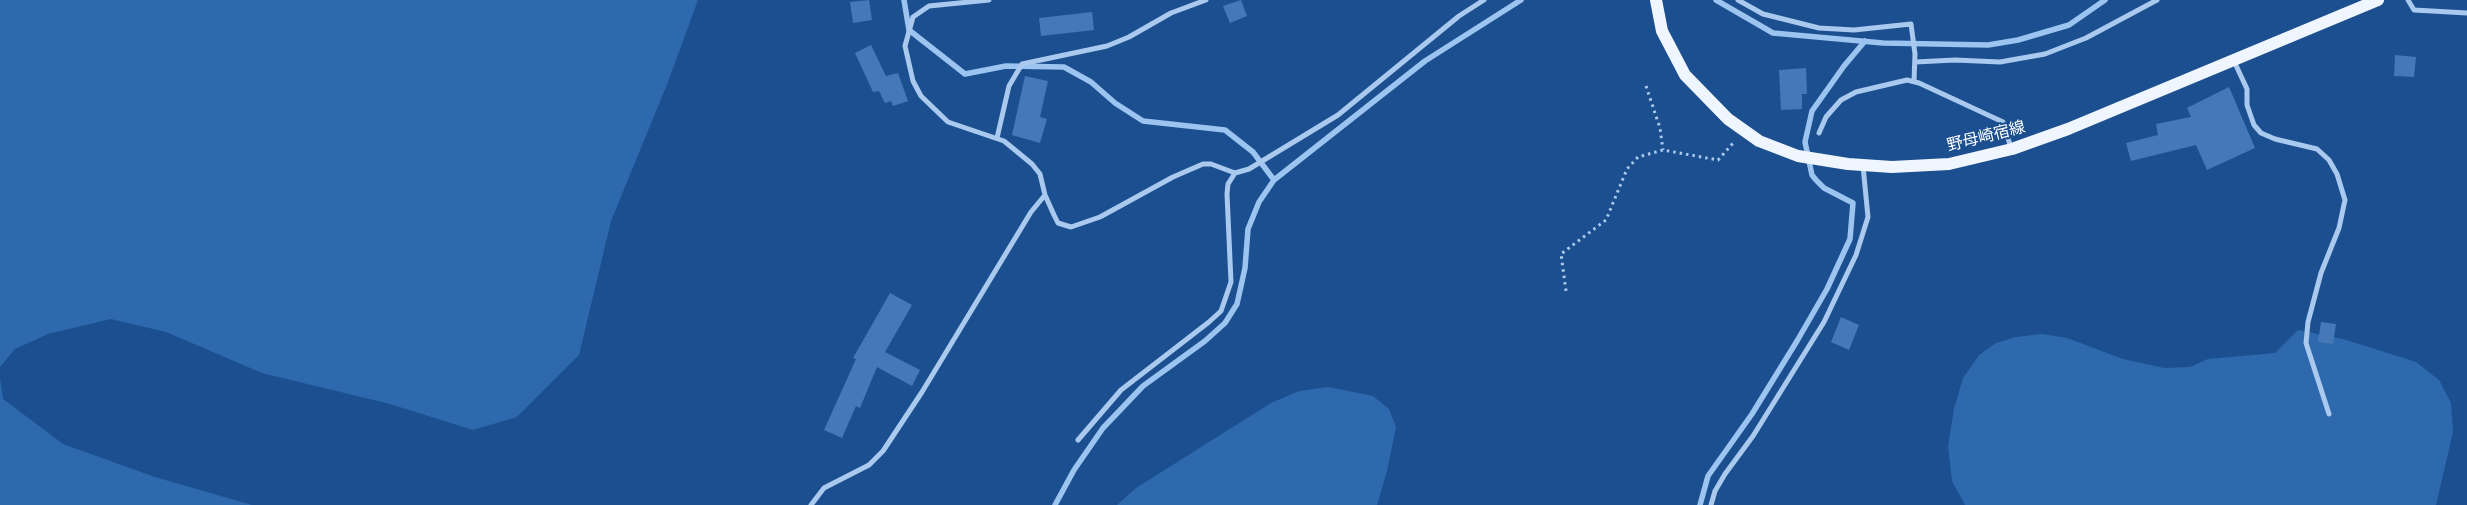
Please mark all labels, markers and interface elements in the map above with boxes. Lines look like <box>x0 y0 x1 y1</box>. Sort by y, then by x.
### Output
street label: 野母崎宿線 <box>1945 117 2027 155</box>

